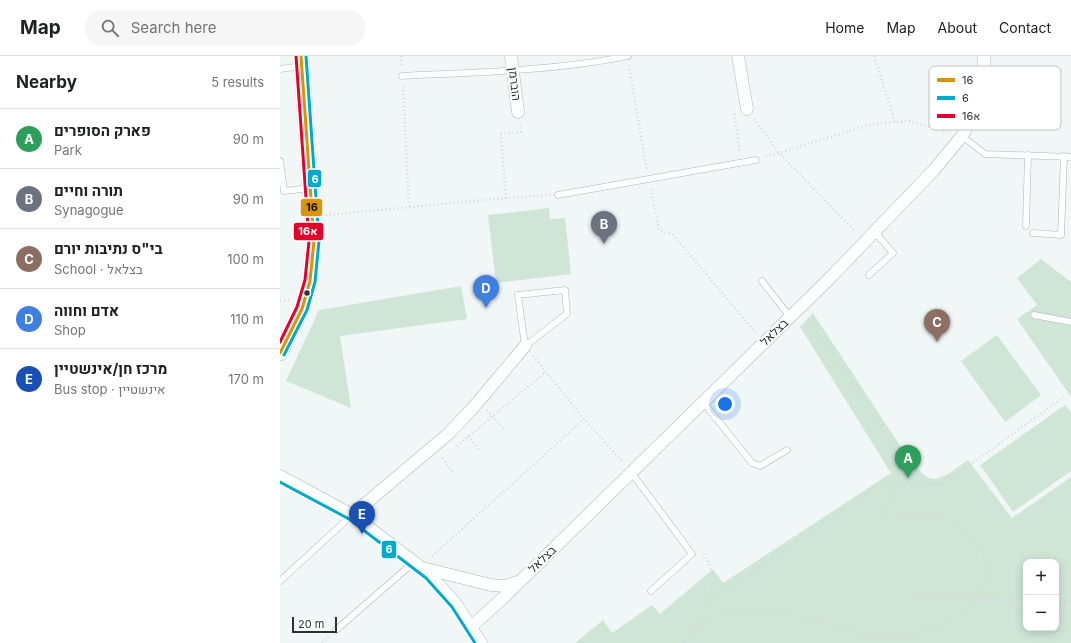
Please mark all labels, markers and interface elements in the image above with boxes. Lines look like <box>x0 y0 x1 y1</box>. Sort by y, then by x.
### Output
search box <box>85 10 365 46</box>
text: Map <box>20 16 61 39</box>
icon: search <box>99 17 121 39</box>
text: Search here <box>131 18 216 37</box>
text: Home <box>825 19 864 36</box>
text: Map <box>886 19 916 36</box>
text: About <box>938 19 977 36</box>
text: Contact <box>999 19 1051 36</box>
street label: הוברמן <box>505 66 525 102</box>
legend <box>929 66 1061 130</box>
text: Nearby <box>16 72 77 92</box>
text: 16 <box>962 73 973 87</box>
text: 5 results <box>211 74 264 90</box>
text: 6 <box>962 91 969 105</box>
text: 16א <box>962 109 980 123</box>
text: פארק הסופרים <box>54 121 151 140</box>
text: A <box>24 131 34 147</box>
text: 90 m <box>233 131 264 147</box>
text: Park <box>54 142 82 158</box>
line badge: 6 <box>307 169 322 188</box>
text: 6 <box>311 172 319 186</box>
text: תורה וחיים <box>54 181 123 200</box>
text: B <box>25 191 33 207</box>
text: 90 m <box>233 191 264 207</box>
line badge: 16 <box>300 198 323 217</box>
text: 16 <box>306 200 318 214</box>
text: Synagogue <box>54 202 124 218</box>
pin: B <box>591 211 617 244</box>
line badge: 16א <box>293 222 324 241</box>
text: 16א <box>298 224 318 238</box>
text: בי"ס נתיבות יורם <box>54 239 163 258</box>
text: C <box>24 251 34 267</box>
text: 100 m <box>227 251 264 267</box>
text: School · בצלאל <box>54 261 143 277</box>
pin: D <box>473 275 499 308</box>
unlabelled marker <box>302 288 312 298</box>
text: אדם וחווה <box>54 301 119 320</box>
pin: C <box>924 309 950 342</box>
text: D <box>24 311 34 327</box>
text: 110 m <box>230 311 264 327</box>
street label: בצלאל <box>757 315 792 349</box>
text: Shop <box>54 322 86 338</box>
text: מרכז חן/אינשטיין <box>54 359 167 378</box>
text: E <box>25 371 33 387</box>
text: 170 m <box>228 371 264 387</box>
text: Bus stop · אינשטיין <box>54 381 165 397</box>
your location <box>715 394 735 414</box>
pin: A <box>895 445 921 478</box>
pin: E <box>349 501 375 534</box>
line badge: 6 <box>381 540 397 559</box>
text: 6 <box>385 542 393 556</box>
street label: בצלאל <box>525 542 560 576</box>
map controls <box>1023 559 1059 631</box>
button: + <box>1023 559 1059 595</box>
button: − <box>1023 595 1059 631</box>
scale bar <box>292 615 337 634</box>
text: 20 m <box>298 617 324 631</box>

